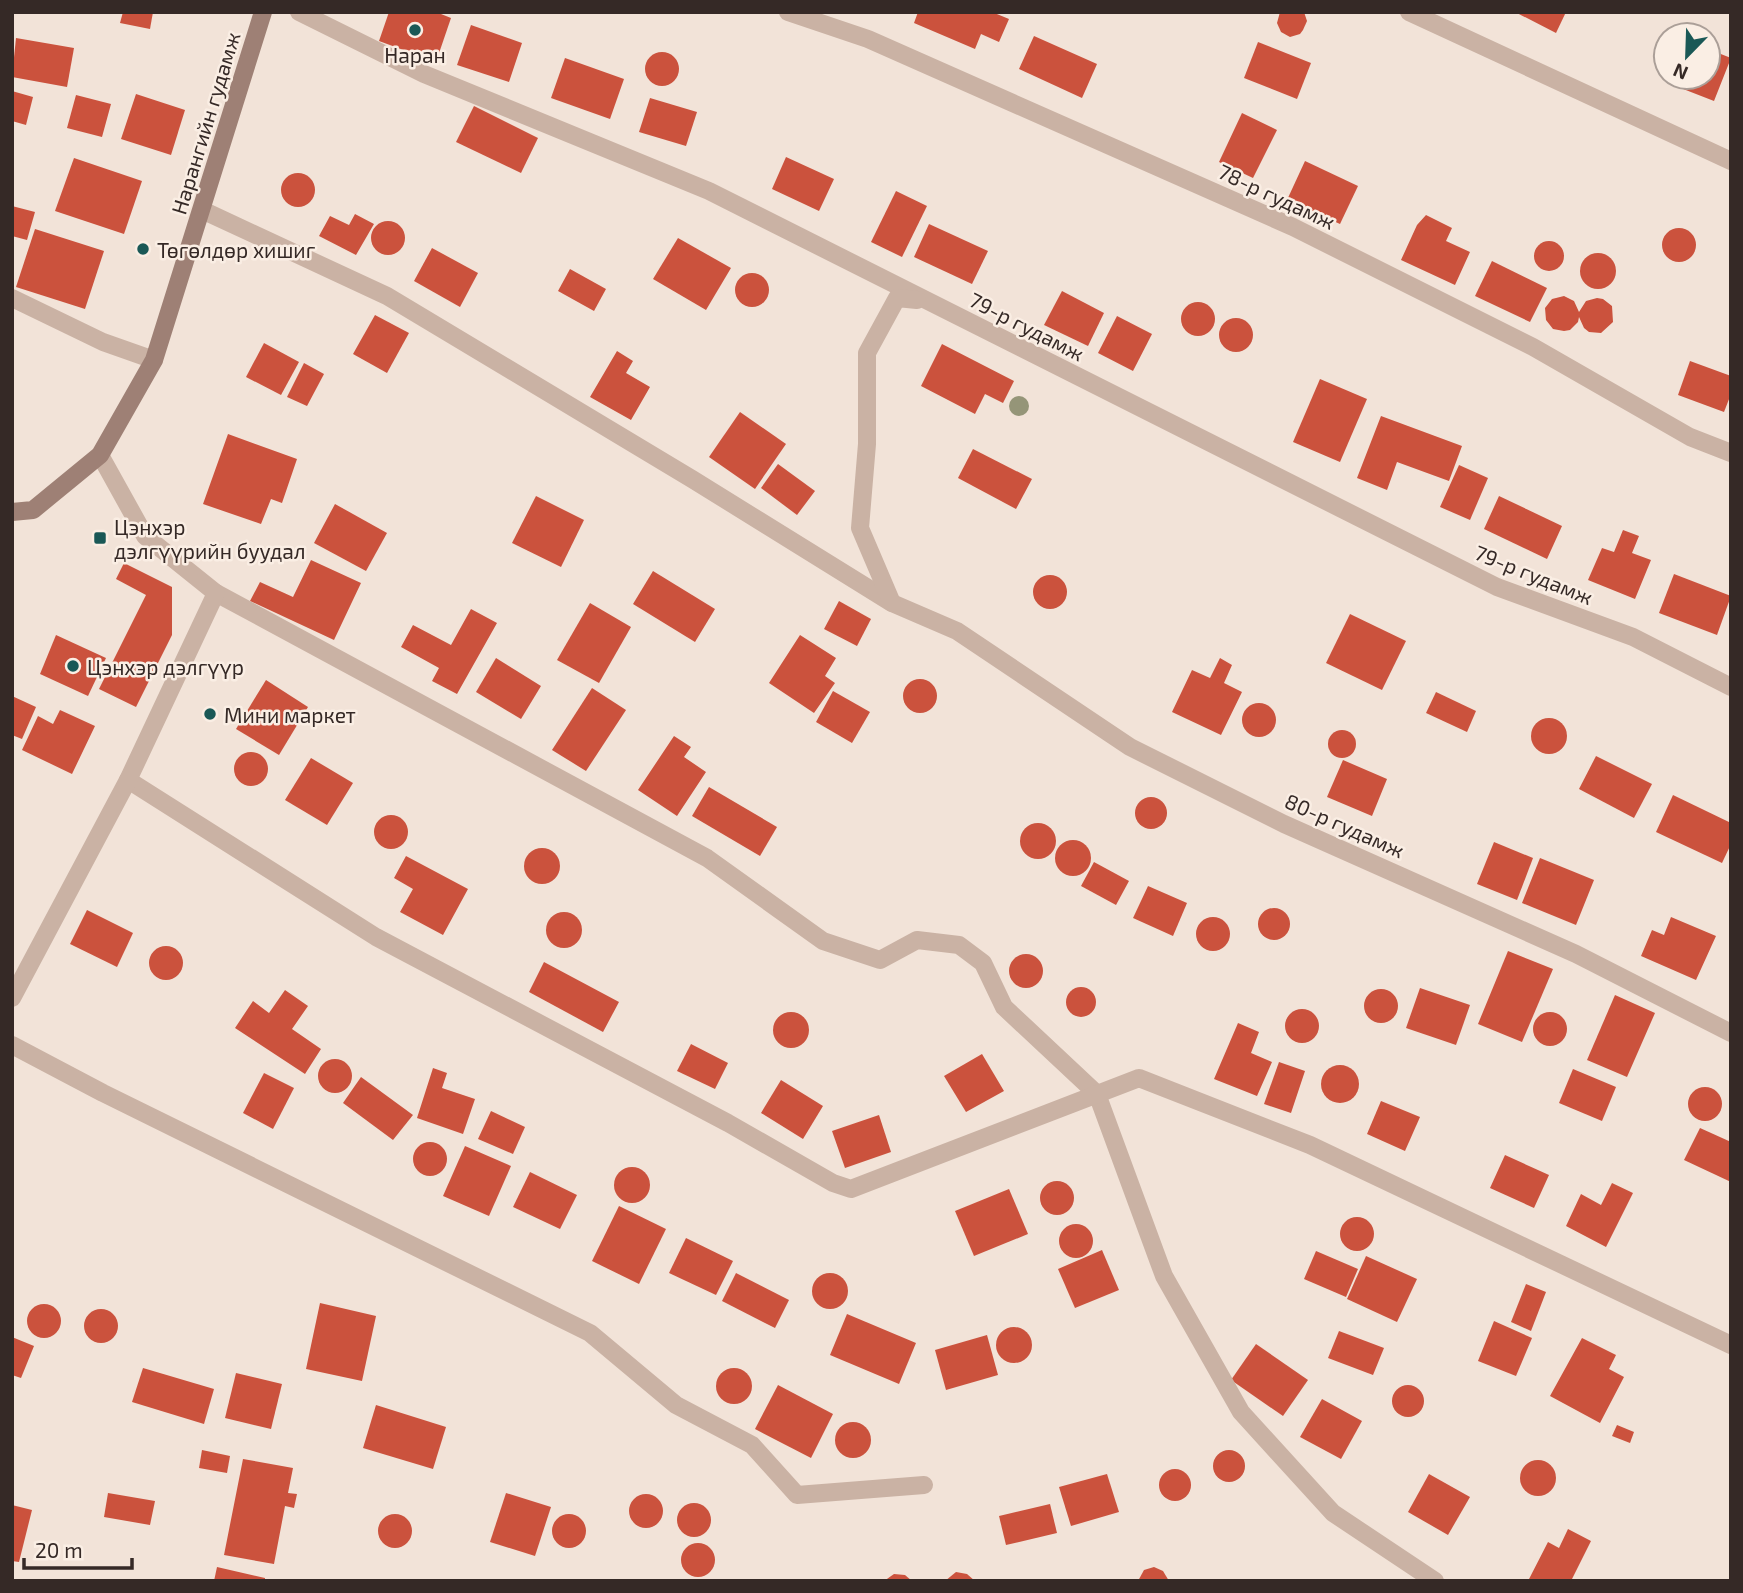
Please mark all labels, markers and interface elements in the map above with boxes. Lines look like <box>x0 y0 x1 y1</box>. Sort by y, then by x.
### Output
north arrow <box>1652 21 1722 91</box>
marker: Наран <box>407 22 423 38</box>
street label: Нарангийн гудамж <box>165 29 246 217</box>
place label: Наран <box>384 42 446 67</box>
text: N <box>1669 59 1691 85</box>
street label: 78-р гудамж <box>1214 158 1339 235</box>
place label: Төгөлдөр хишиг <box>157 237 316 262</box>
marker: Төгөлдөр хишиг <box>135 241 151 257</box>
street label: 79-р гудамж <box>965 286 1089 366</box>
place label: Цэнхэр дэлгүүрийн буудал <box>114 514 306 564</box>
marker: Цэнхэр дэлгүүрийн буудал <box>92 530 108 546</box>
street label: 79-р гудамж <box>1471 539 1597 610</box>
place label: Цэнхэр дэлгүүр <box>87 654 244 679</box>
marker: Цэнхэр дэлгүүр <box>65 658 81 674</box>
place label: Мини маркет <box>224 702 356 727</box>
marker: Мини маркет <box>202 706 218 722</box>
street label: 80-р гудамж <box>1281 788 1409 863</box>
scale bar <box>24 1526 133 1570</box>
text: 20 m <box>35 1537 83 1562</box>

